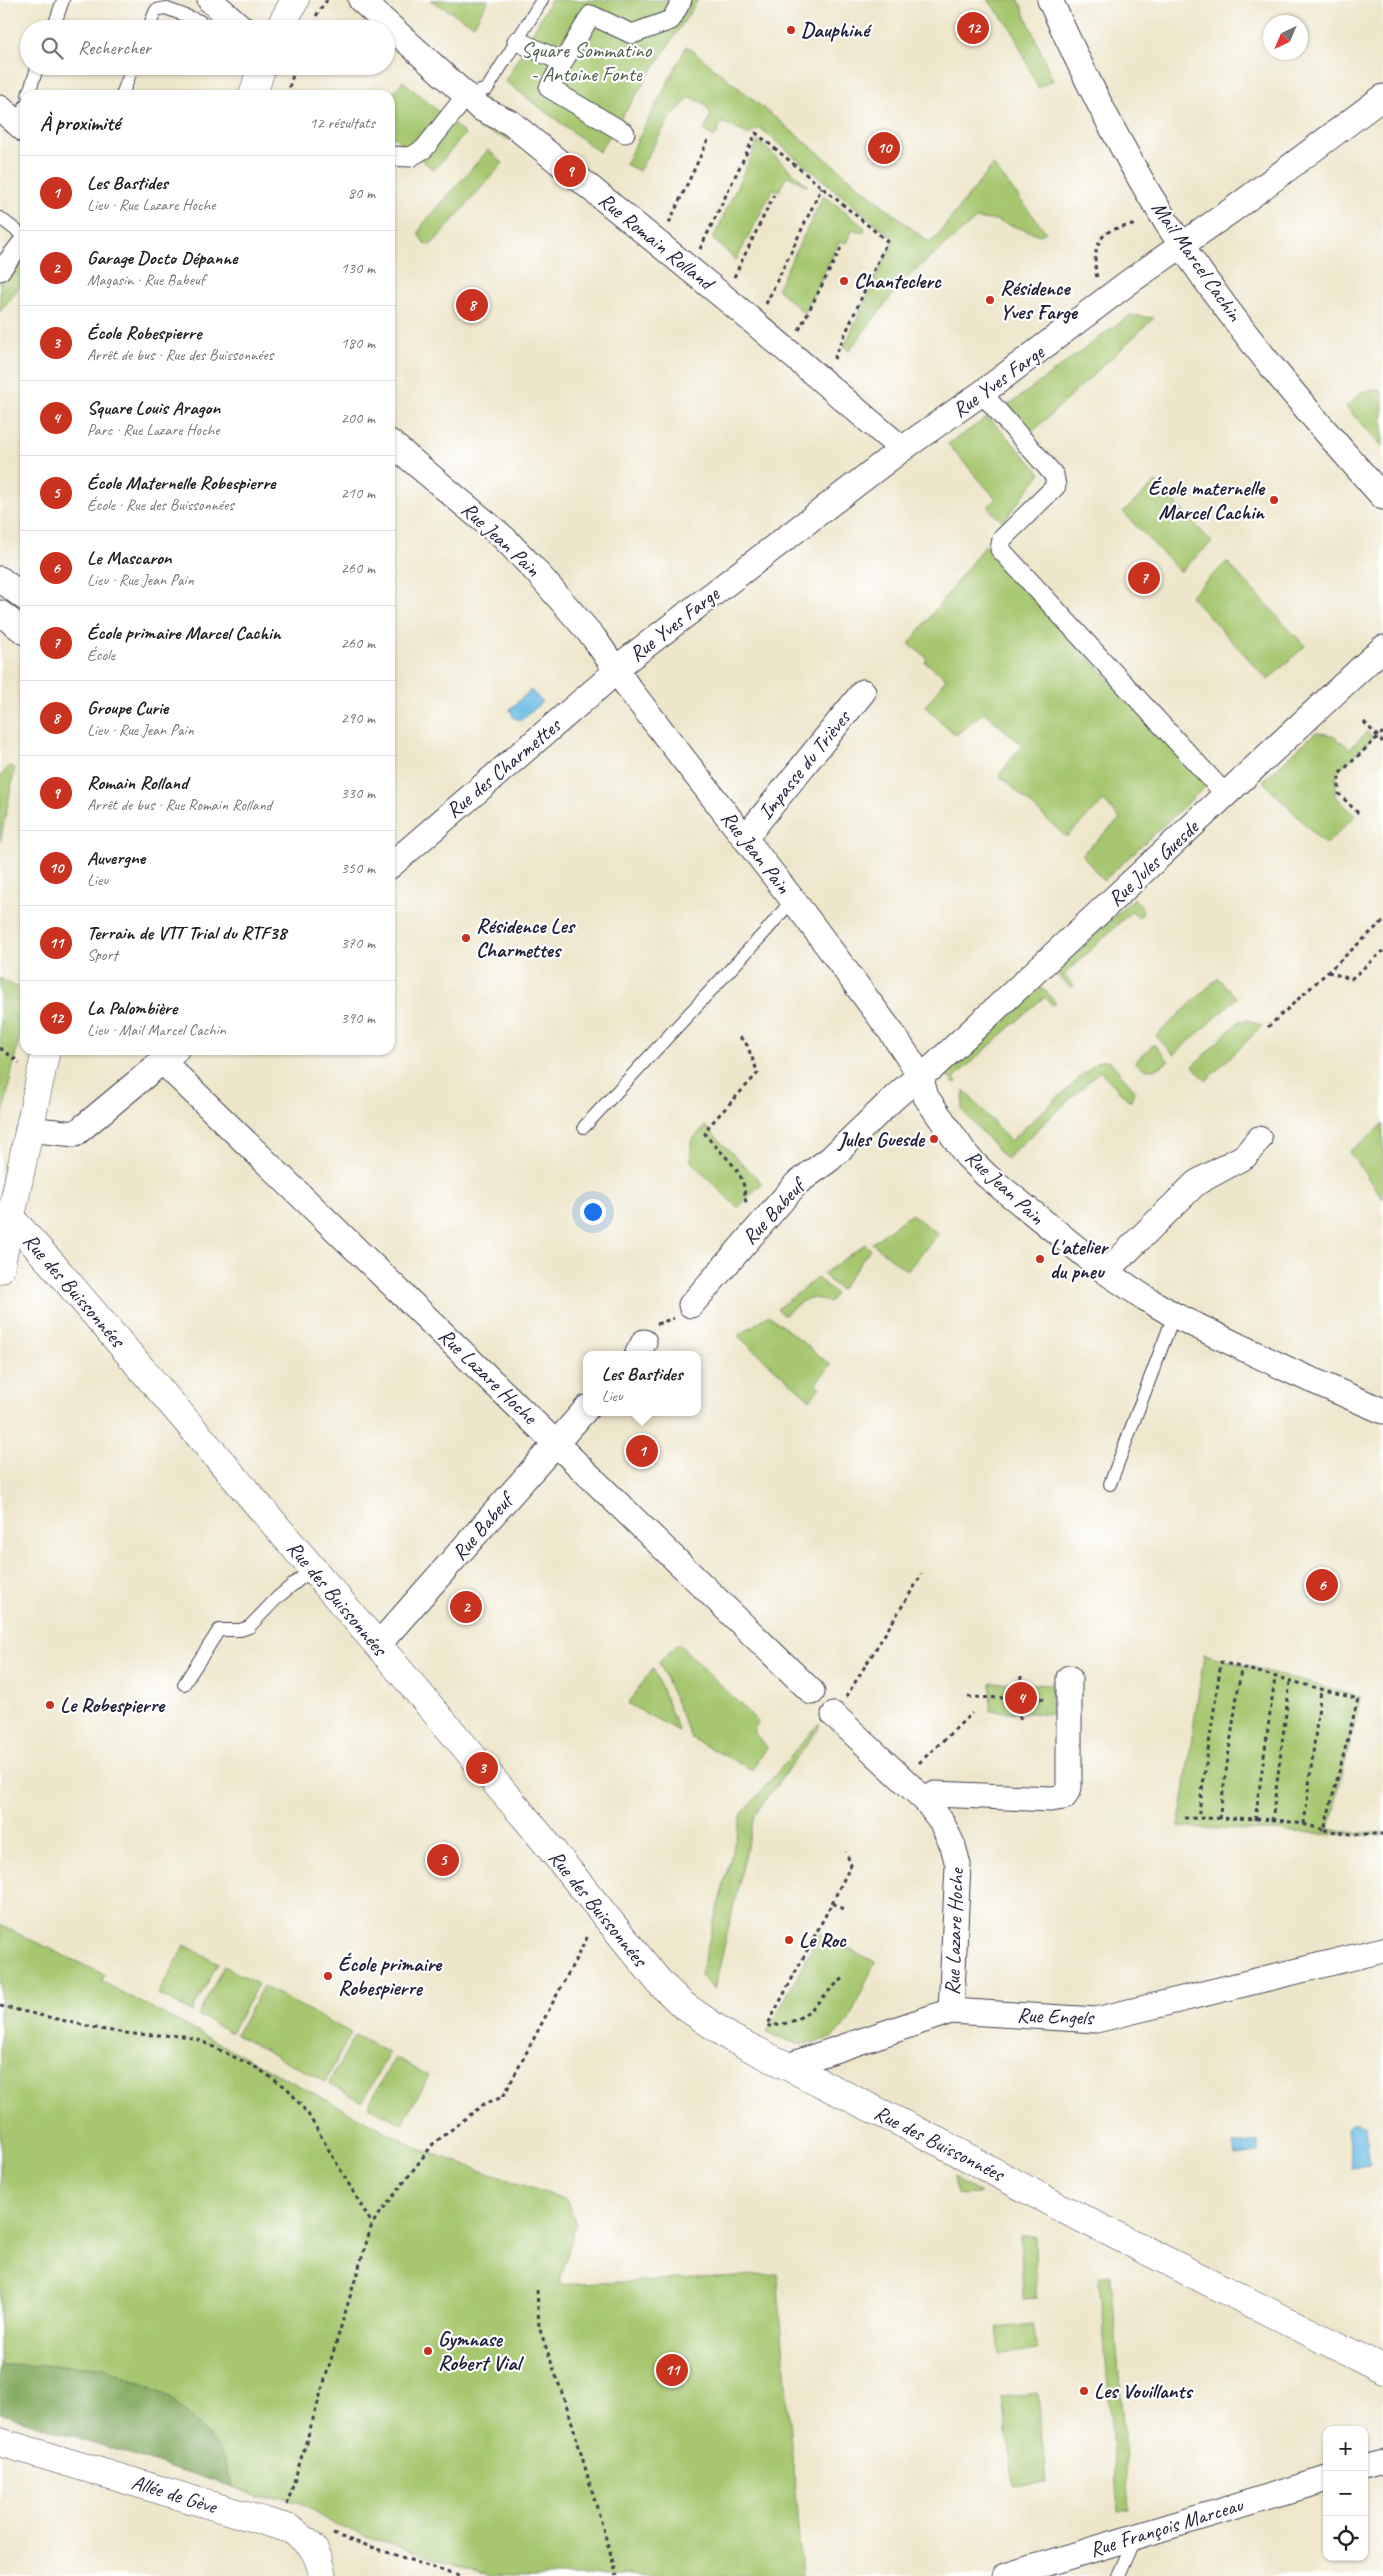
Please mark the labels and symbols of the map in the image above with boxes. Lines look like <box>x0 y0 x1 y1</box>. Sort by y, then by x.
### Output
pin: 12 <box>957 9 989 47</box>
north arrow <box>1263 15 1308 60</box>
place label: Dauphiné <box>801 17 872 43</box>
marker: Dauphiné <box>785 24 797 36</box>
park label: Square Sommatino - Antoine Fonte <box>521 37 653 87</box>
pin: 10 <box>868 129 900 167</box>
pin: 9 <box>554 152 586 190</box>
street label: Rue Romain Rolland <box>593 187 721 297</box>
street label: Mail Marcel Cachin <box>1146 196 1248 326</box>
place label: Chanteclerc <box>854 268 942 294</box>
marker: Chanteclerc <box>838 275 850 287</box>
place label: Résidence Yves Farge <box>1000 275 1079 325</box>
pin: 8 <box>456 286 488 324</box>
marker: Résidence Yves Farge <box>984 294 996 306</box>
street label: Rue Yves Farge <box>947 339 1050 423</box>
place label: École maternelle Marcel Cachin <box>1148 475 1266 525</box>
marker: École maternelle Marcel Cachin <box>1268 494 1280 506</box>
street label: Rue Jean Pain <box>456 496 546 582</box>
pin: 7 <box>1128 559 1160 597</box>
street label: Rue Yves Farge <box>624 580 725 667</box>
street label: Impasse du Trièves <box>752 704 857 825</box>
street label: Rue des Charmettes <box>440 711 567 823</box>
street label: Rue Jean Pain <box>716 805 797 899</box>
street label: Rue Jules Guesde <box>1102 813 1205 912</box>
place label: Résidence Les Charmettes <box>476 913 577 963</box>
marker: Résidence Les Charmettes <box>460 932 472 944</box>
place label: Jules Guesde <box>836 1126 926 1152</box>
marker: Jules Guesde <box>928 1133 940 1145</box>
street label: Rue Jean Pain <box>960 1144 1050 1230</box>
street label: Rue Babeuf <box>736 1171 812 1250</box>
your location <box>580 1199 606 1225</box>
street label: Rue des Buissonnées <box>18 1228 131 1353</box>
place label: L'atelier du pneu <box>1050 1234 1110 1284</box>
marker: L'atelier du pneu <box>1034 1253 1046 1265</box>
street label: Rue Lazare Hoche <box>433 1323 544 1431</box>
pin: 1 <box>626 1432 658 1470</box>
street label: Rue Babeuf <box>446 1486 520 1566</box>
street label: Rue des Buissonnées <box>281 1535 394 1662</box>
pin: 6 <box>1306 1566 1338 1604</box>
pin: 2 <box>450 1588 482 1626</box>
pin: 4 <box>1005 1679 1037 1717</box>
place label: Le Robespierre <box>60 1692 166 1718</box>
marker: Le Robespierre <box>44 1699 56 1711</box>
pin: 3 <box>466 1749 498 1787</box>
pin: 5 <box>427 1841 459 1879</box>
street label: Rue des Buissonnées <box>543 1845 654 1973</box>
street label: Rue Lazare Hoche <box>939 1866 969 1996</box>
place label: Le Roc <box>799 1927 847 1953</box>
marker: Le Roc <box>783 1934 795 1946</box>
place label: École primaire Robespierre <box>338 1951 443 2001</box>
marker: École primaire Robespierre <box>322 1970 334 1982</box>
street label: Rue Engels <box>1017 2002 1095 2030</box>
street label: Rue des Buissonnées <box>870 2099 1010 2188</box>
place label: Gymnase Robert Vial <box>438 2326 525 2376</box>
marker: Gymnase Robert Vial <box>422 2345 434 2357</box>
pin: 11 <box>656 2351 688 2389</box>
place label: Les Vouillants <box>1094 2378 1194 2404</box>
marker: Les Vouillants <box>1078 2385 1090 2397</box>
street label: Allée de Gève <box>128 2469 222 2520</box>
street label: Rue François Marceau <box>1086 2491 1247 2563</box>

